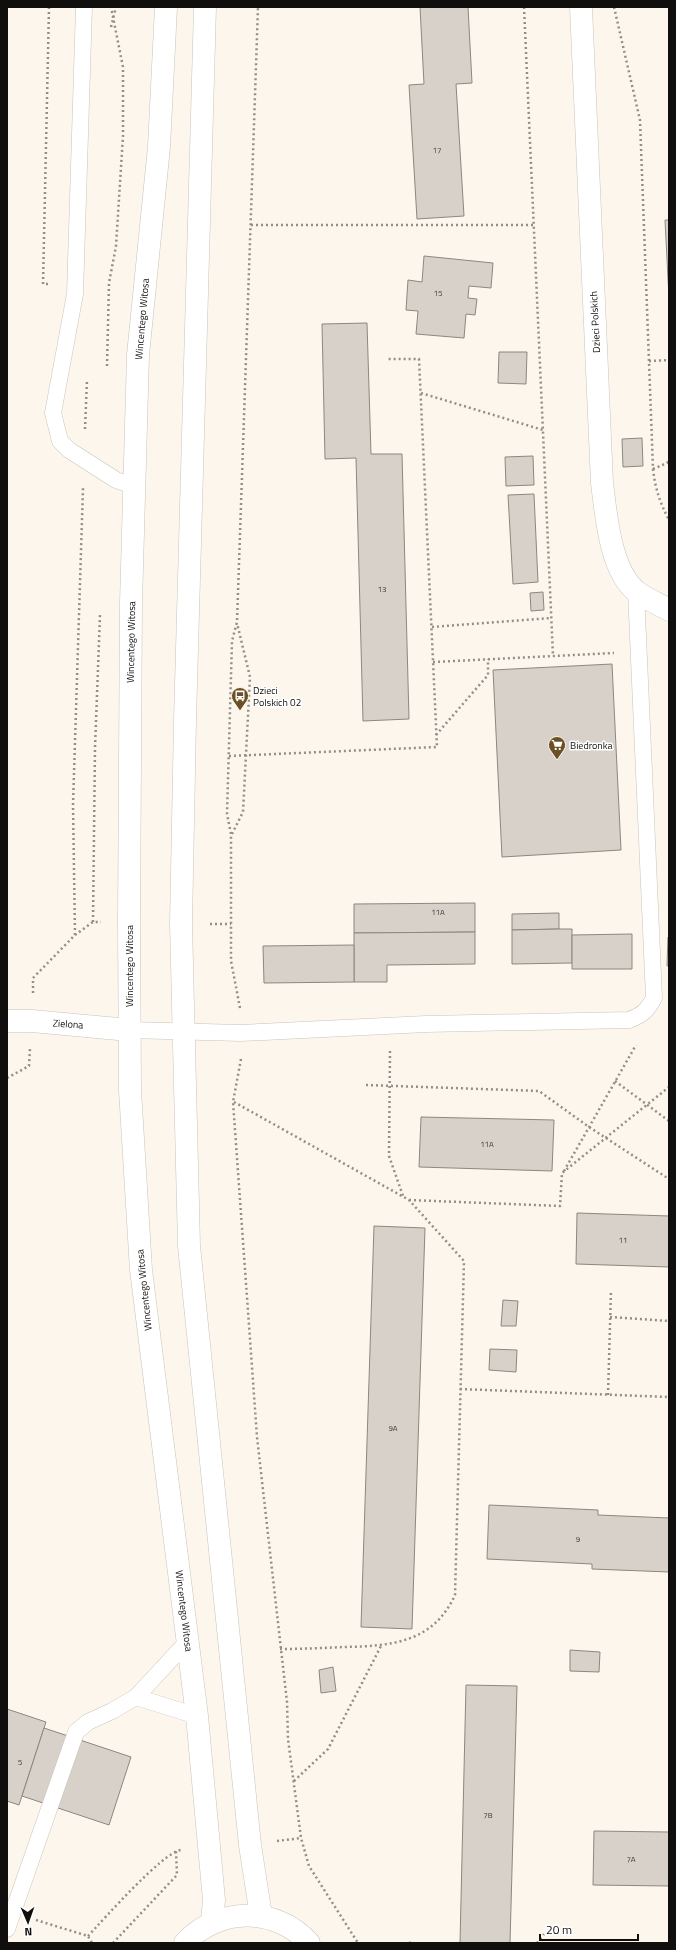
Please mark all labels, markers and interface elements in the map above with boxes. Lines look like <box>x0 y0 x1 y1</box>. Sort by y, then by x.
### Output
house number: 17 <box>433 144 441 156</box>
street label: Wincentego Witosa <box>131 278 153 360</box>
house number: 15 <box>434 287 443 299</box>
street label: Dzieci Polskich <box>586 291 604 353</box>
house number: 13 <box>378 583 386 595</box>
street label: Wincentego Witosa <box>123 601 139 683</box>
place label: Dzieci Polskich 02 <box>253 683 301 710</box>
bus stop icon: Dzieci Polskich 02 <box>230 686 250 711</box>
supermarket icon: Biedronka <box>547 735 567 760</box>
place label: Biedronka <box>570 738 612 753</box>
house number: 11A <box>431 906 445 918</box>
street label: Wincentego Witosa <box>122 925 137 1007</box>
street label: Zielona <box>52 1015 84 1033</box>
house number: 11A <box>480 1138 494 1150</box>
house number: 11 <box>619 1234 627 1246</box>
street label: Wincentego Witosa <box>132 1249 156 1331</box>
house number: 9A <box>388 1422 398 1434</box>
house number: 9 <box>576 1533 581 1545</box>
street label: Wincentego Witosa <box>172 1569 196 1653</box>
house number: 5 <box>18 1756 23 1768</box>
house number: 7B <box>483 1809 493 1821</box>
house number: 7A <box>626 1853 636 1865</box>
north arrow <box>8 1902 48 1942</box>
scale bar <box>540 1916 638 1942</box>
text: 20 m <box>546 1920 572 1939</box>
text: N <box>24 1924 32 1940</box>

